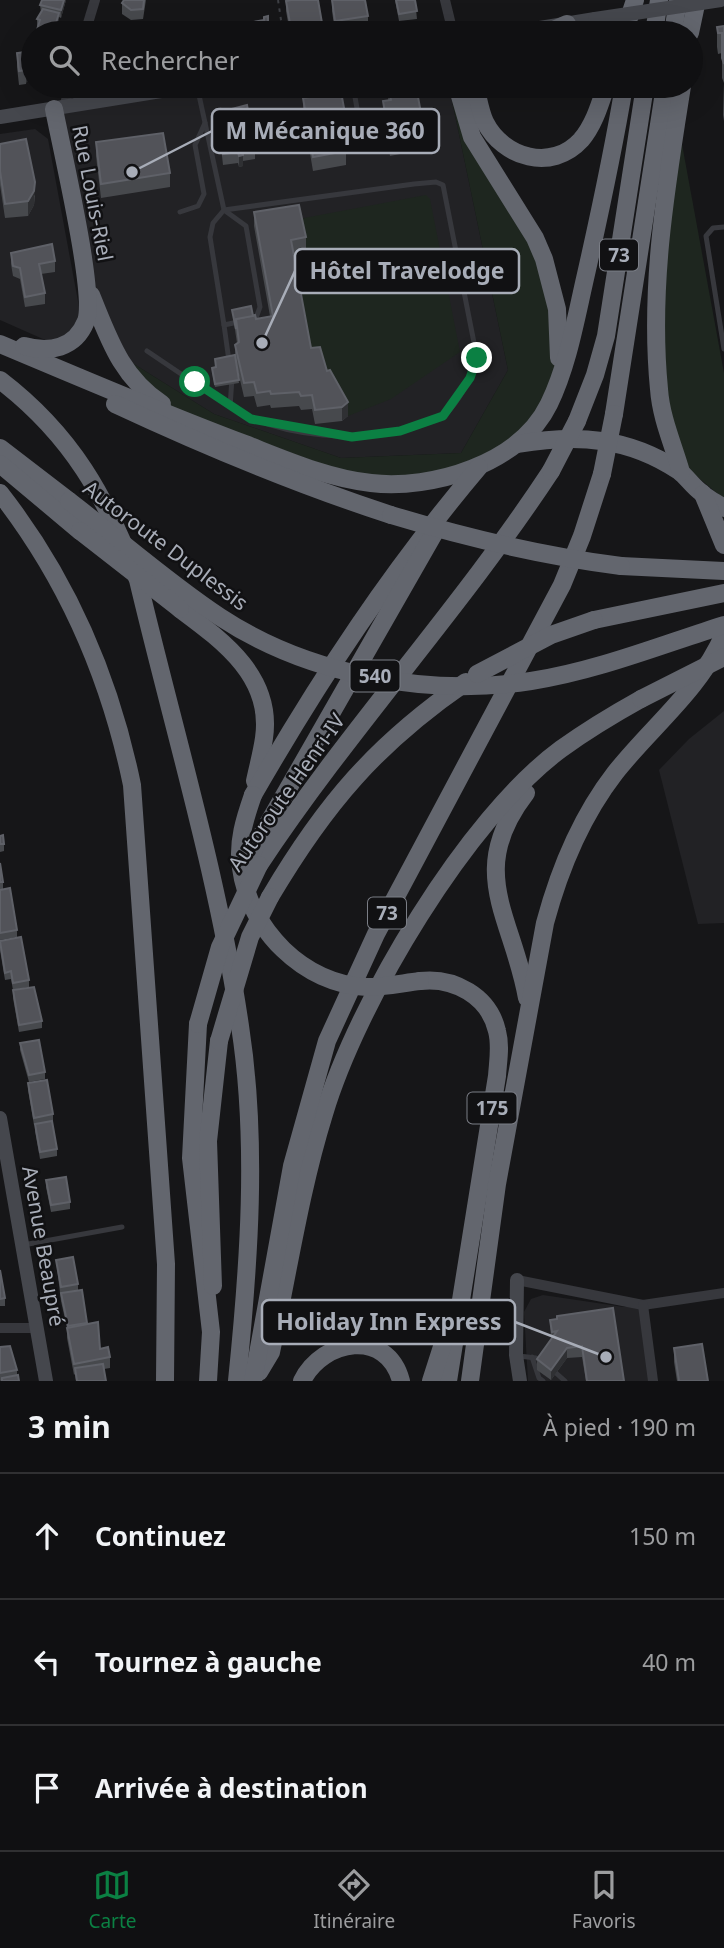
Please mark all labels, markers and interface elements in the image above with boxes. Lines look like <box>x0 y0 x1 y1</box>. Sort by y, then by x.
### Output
search box <box>21 21 703 98</box>
icon: search <box>45 41 83 79</box>
text: Rechercher <box>101 42 239 78</box>
callout: M Mécanique 360 <box>212 109 439 153</box>
text: M Mécanique 360 <box>225 114 425 146</box>
street label: Rue Louis-Riel <box>66 123 120 263</box>
road number: 73 <box>600 240 638 270</box>
callout: Hôtel Travelodge <box>295 249 519 293</box>
text: Hôtel Travelodge <box>309 254 505 286</box>
route end <box>461 342 492 373</box>
route start <box>179 366 210 397</box>
street label: Autoroute Duplessis <box>78 474 254 616</box>
road number: 540 <box>350 660 400 692</box>
street label: Autoroute Henri-IV <box>221 707 351 876</box>
road number: 73 <box>368 897 406 928</box>
road number: 175 <box>468 1092 516 1124</box>
street label: Avenue Beaupré <box>16 1164 72 1328</box>
callout: Holiday Inn Express <box>262 1300 515 1344</box>
text: Holiday Inn Express <box>276 1305 502 1337</box>
text: 3 min <box>28 1406 111 1447</box>
text: À pied · 190 m <box>543 1411 696 1443</box>
icon: ahead <box>28 1517 66 1555</box>
text: Continuez <box>95 1518 226 1554</box>
text: 150 m <box>629 1520 696 1552</box>
icon: left <box>28 1643 66 1681</box>
text: Tournez à gauche <box>95 1644 322 1680</box>
text: 40 m <box>642 1646 696 1678</box>
icon: arrive <box>28 1769 66 1807</box>
text: Arrivée à destination <box>95 1770 368 1806</box>
tab: Carte <box>88 1866 137 1934</box>
tab: Itinéraire <box>313 1866 395 1934</box>
tab: Favoris <box>572 1866 636 1934</box>

